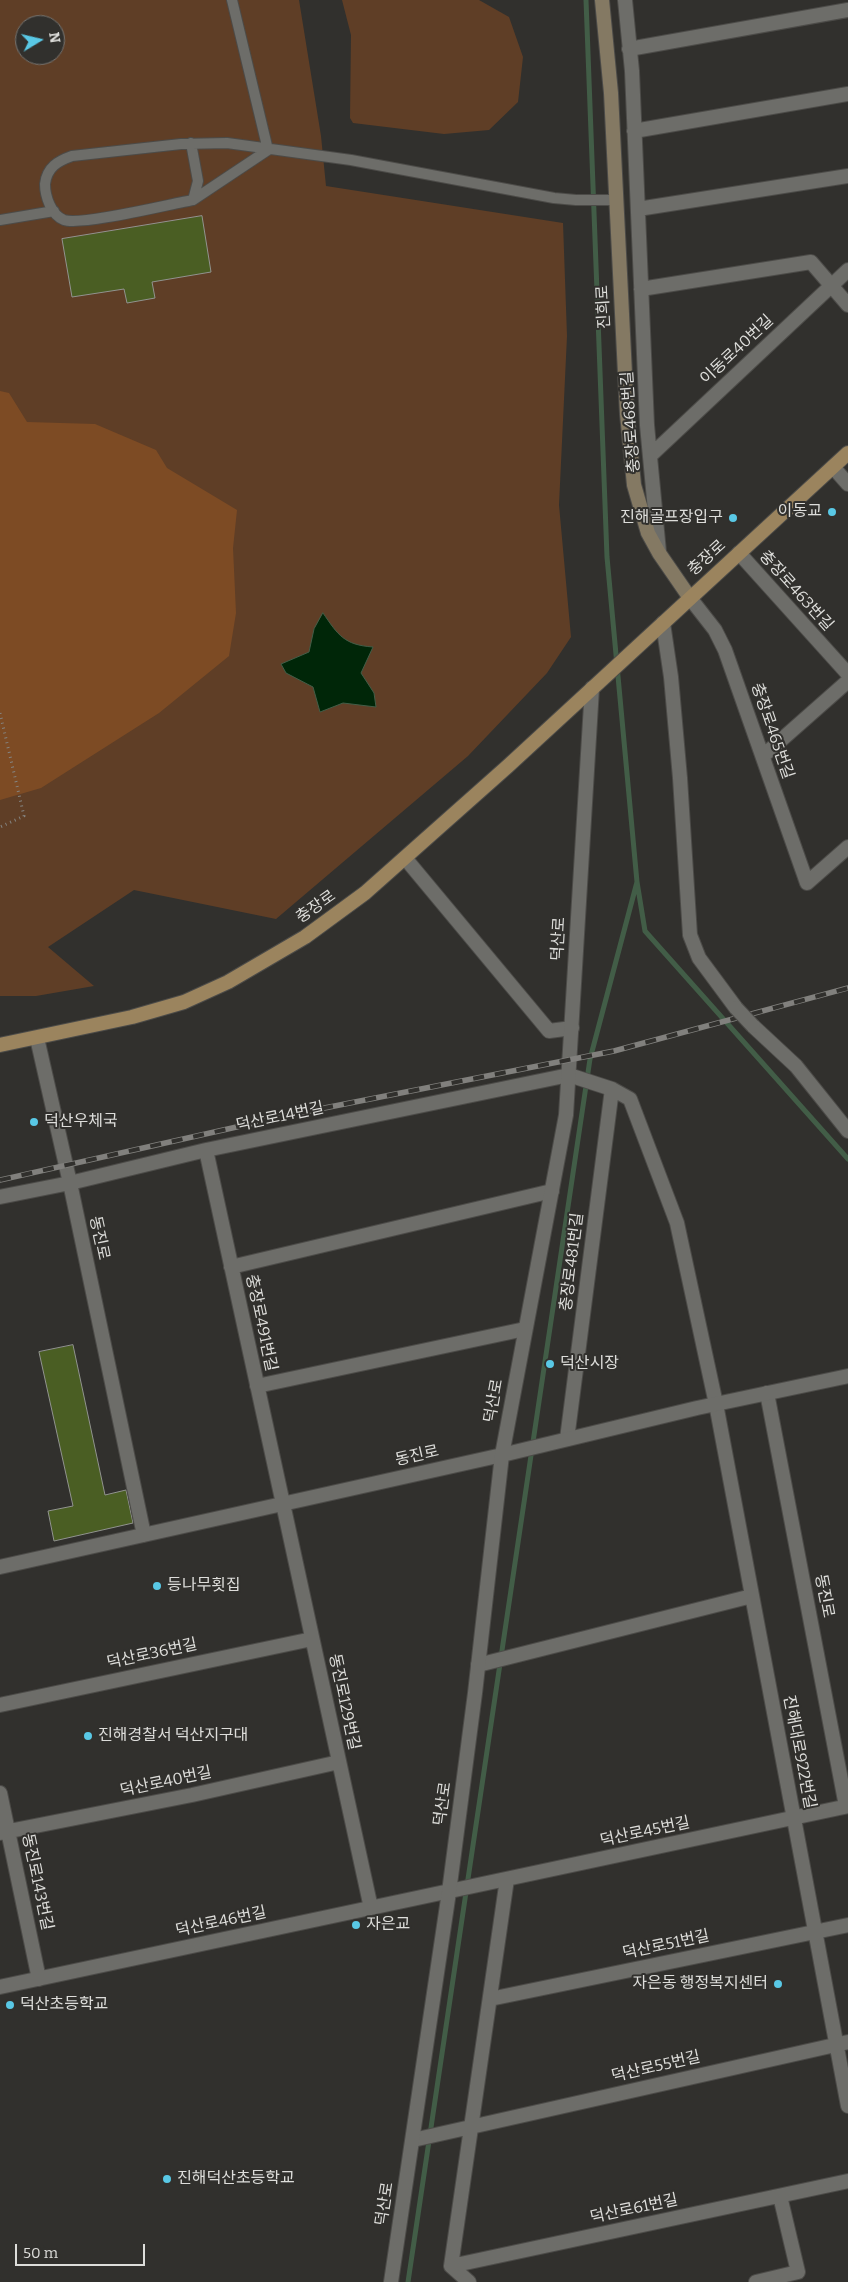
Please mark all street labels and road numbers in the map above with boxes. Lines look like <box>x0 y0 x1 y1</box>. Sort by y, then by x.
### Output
street label: 진희로 <box>593 284 615 330</box>
street label: 이동로40번길 <box>696 311 778 389</box>
street label: 충장로468번길 <box>618 370 644 474</box>
street label: 충장로 <box>684 536 730 580</box>
street label: 충장로463번길 <box>755 547 837 635</box>
street label: 충장로465번길 <box>747 680 797 782</box>
street label: 충장로 <box>292 886 340 928</box>
street label: 덕산로 <box>548 916 570 962</box>
street label: 덕산로14번길 <box>234 1098 326 1136</box>
street label: 충장로481번길 <box>556 1212 588 1312</box>
street label: 동진로 <box>85 1214 113 1262</box>
street label: 충장로491번길 <box>241 1273 281 1373</box>
street label: 덕산로 <box>481 1378 507 1424</box>
street label: 동진로 <box>393 1442 441 1470</box>
street label: 동진로 <box>810 1572 838 1620</box>
street label: 덕산로36번길 <box>105 1635 199 1673</box>
street label: 동진로129번길 <box>324 1652 364 1752</box>
street label: 진해대로922번길 <box>779 1694 819 1810</box>
street label: 덕산로40번길 <box>118 1763 214 1801</box>
street label: 덕산로 <box>430 1781 456 1827</box>
street label: 덕산로45번길 <box>598 1813 692 1851</box>
street label: 동진로143번길 <box>17 1832 57 1932</box>
street label: 덕산로46번길 <box>174 1903 268 1941</box>
street label: 덕산로51번길 <box>621 1926 711 1964</box>
street label: 덕산로55번길 <box>610 2047 702 2087</box>
street label: 덕산로 <box>372 2181 398 2227</box>
street label: 덕산로61번길 <box>588 2190 680 2228</box>

